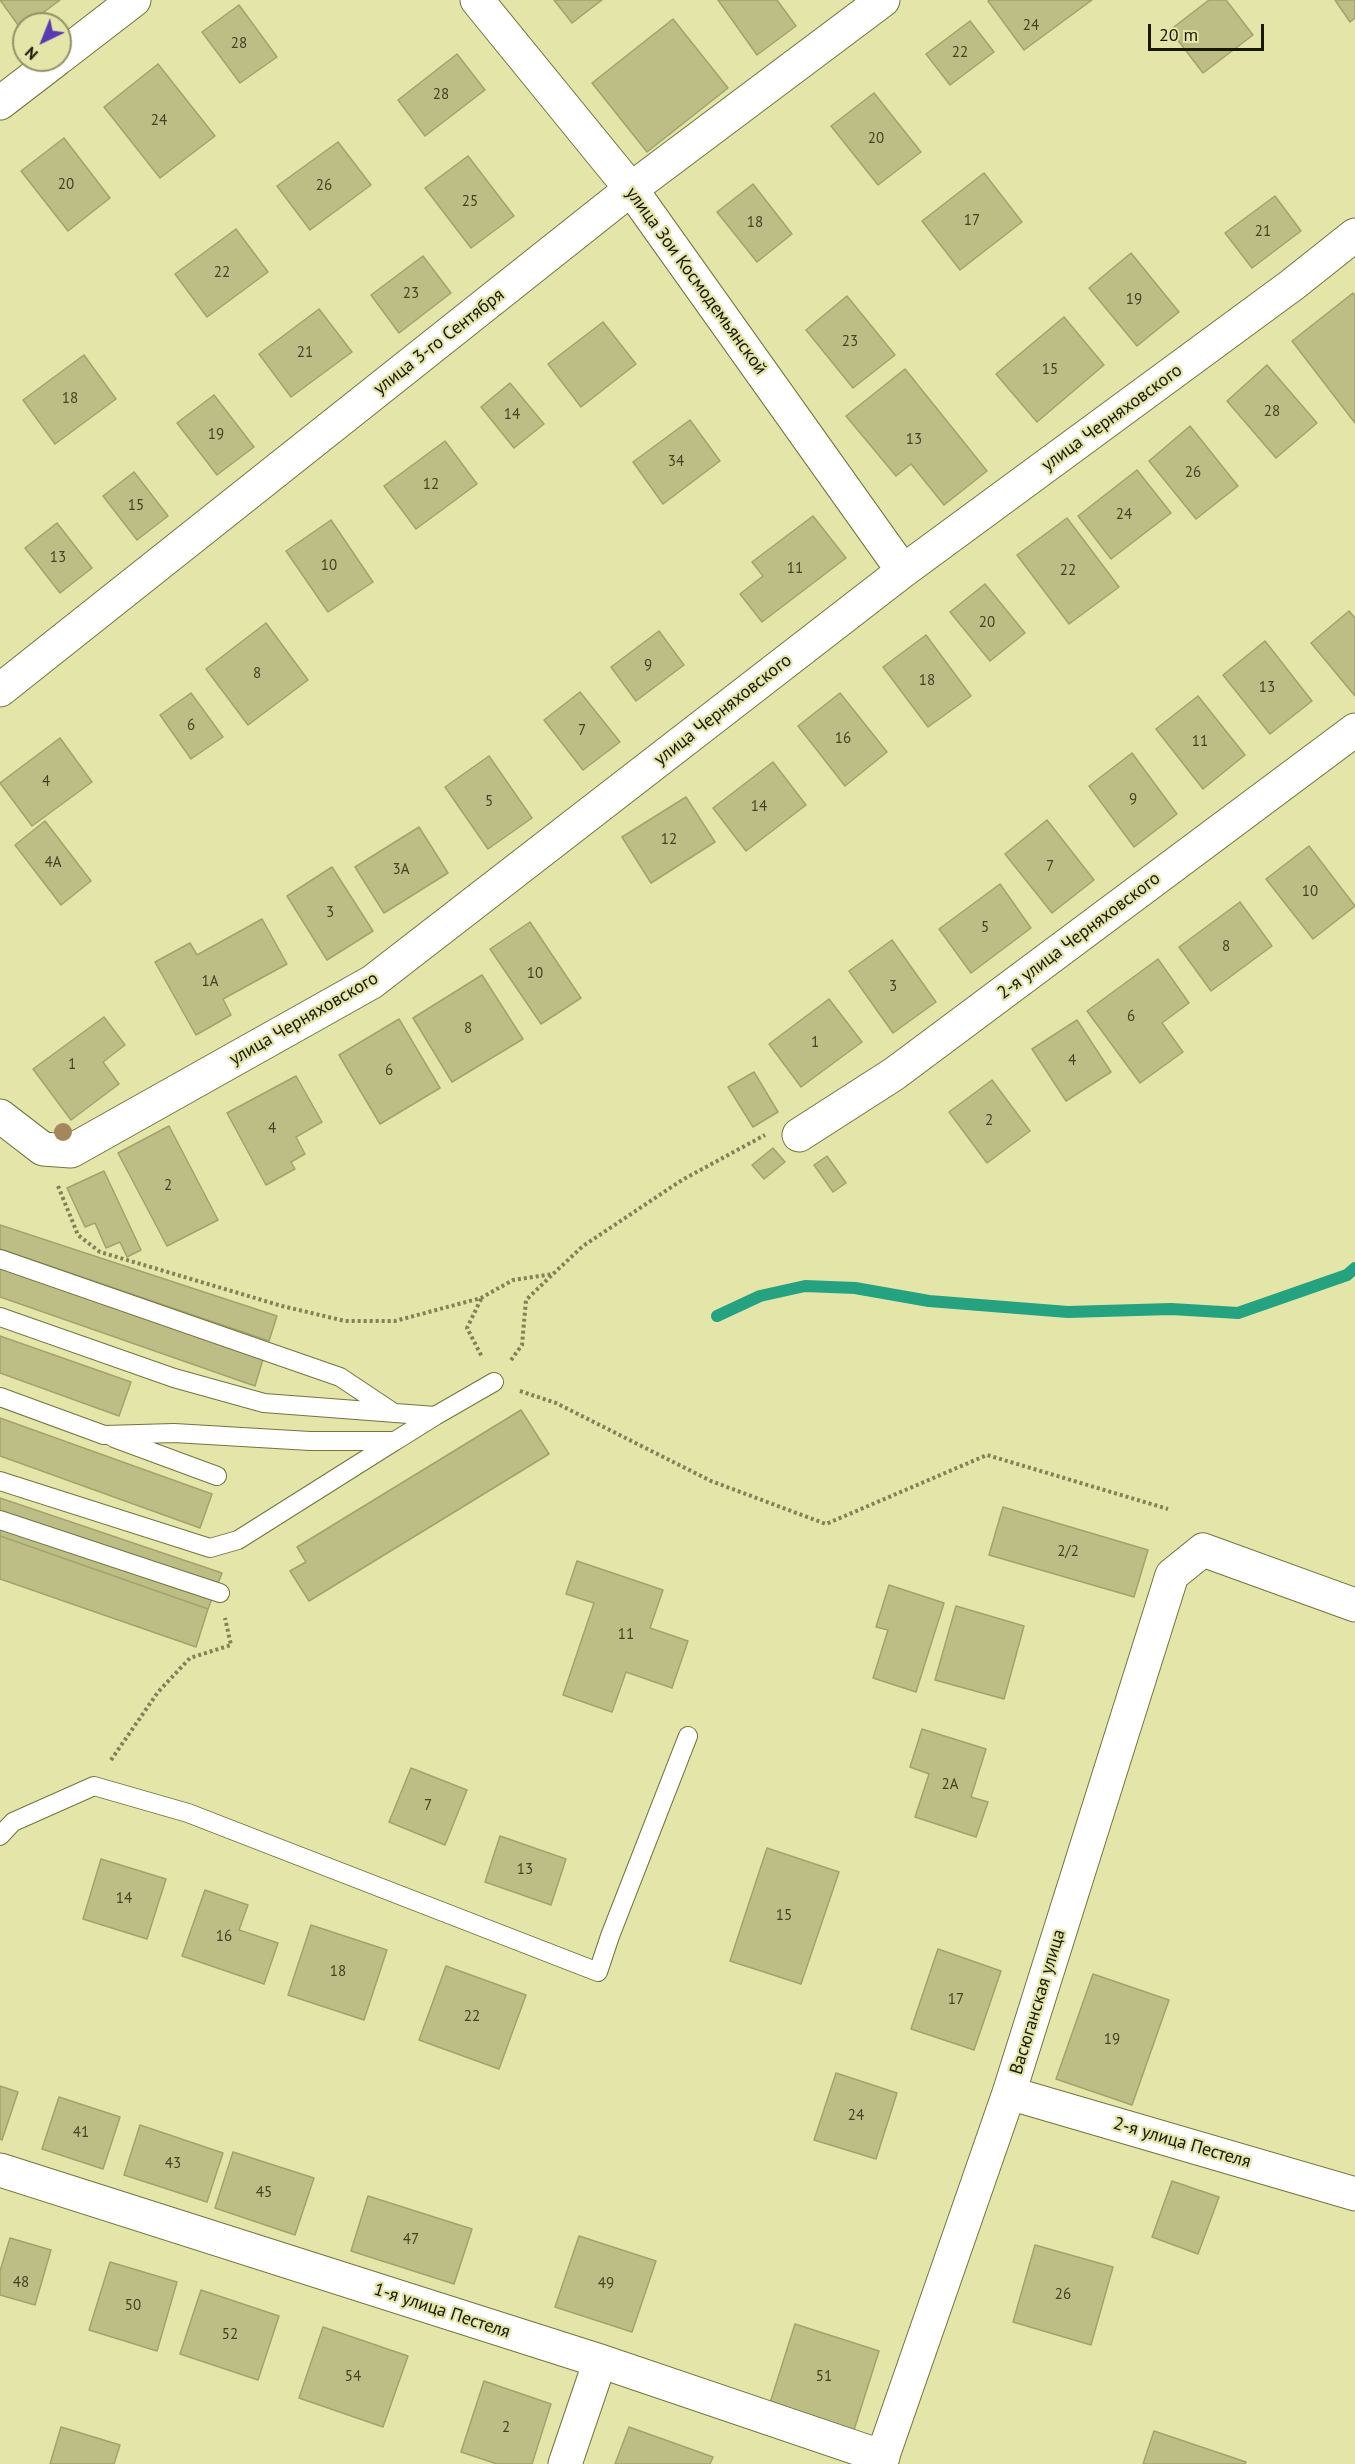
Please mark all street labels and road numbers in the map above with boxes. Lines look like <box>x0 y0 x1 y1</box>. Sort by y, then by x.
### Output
street label: улица Зои Космодемьянской <box>621 183 771 379</box>
street label: улица 3-го Сентября <box>369 284 509 400</box>
street label: улица Черняховского <box>1038 360 1186 476</box>
street label: улица Черняховского <box>650 650 796 770</box>
street label: 2-я улица Черняховского <box>993 868 1165 1004</box>
street label: улица Черняховского <box>226 968 382 1070</box>
street label: Васюганская улица <box>1006 1927 1070 2077</box>
street label: 2-я улица Пестеля <box>1111 2113 1253 2173</box>
street label: 1-я улица Пестеля <box>371 2279 513 2343</box>

